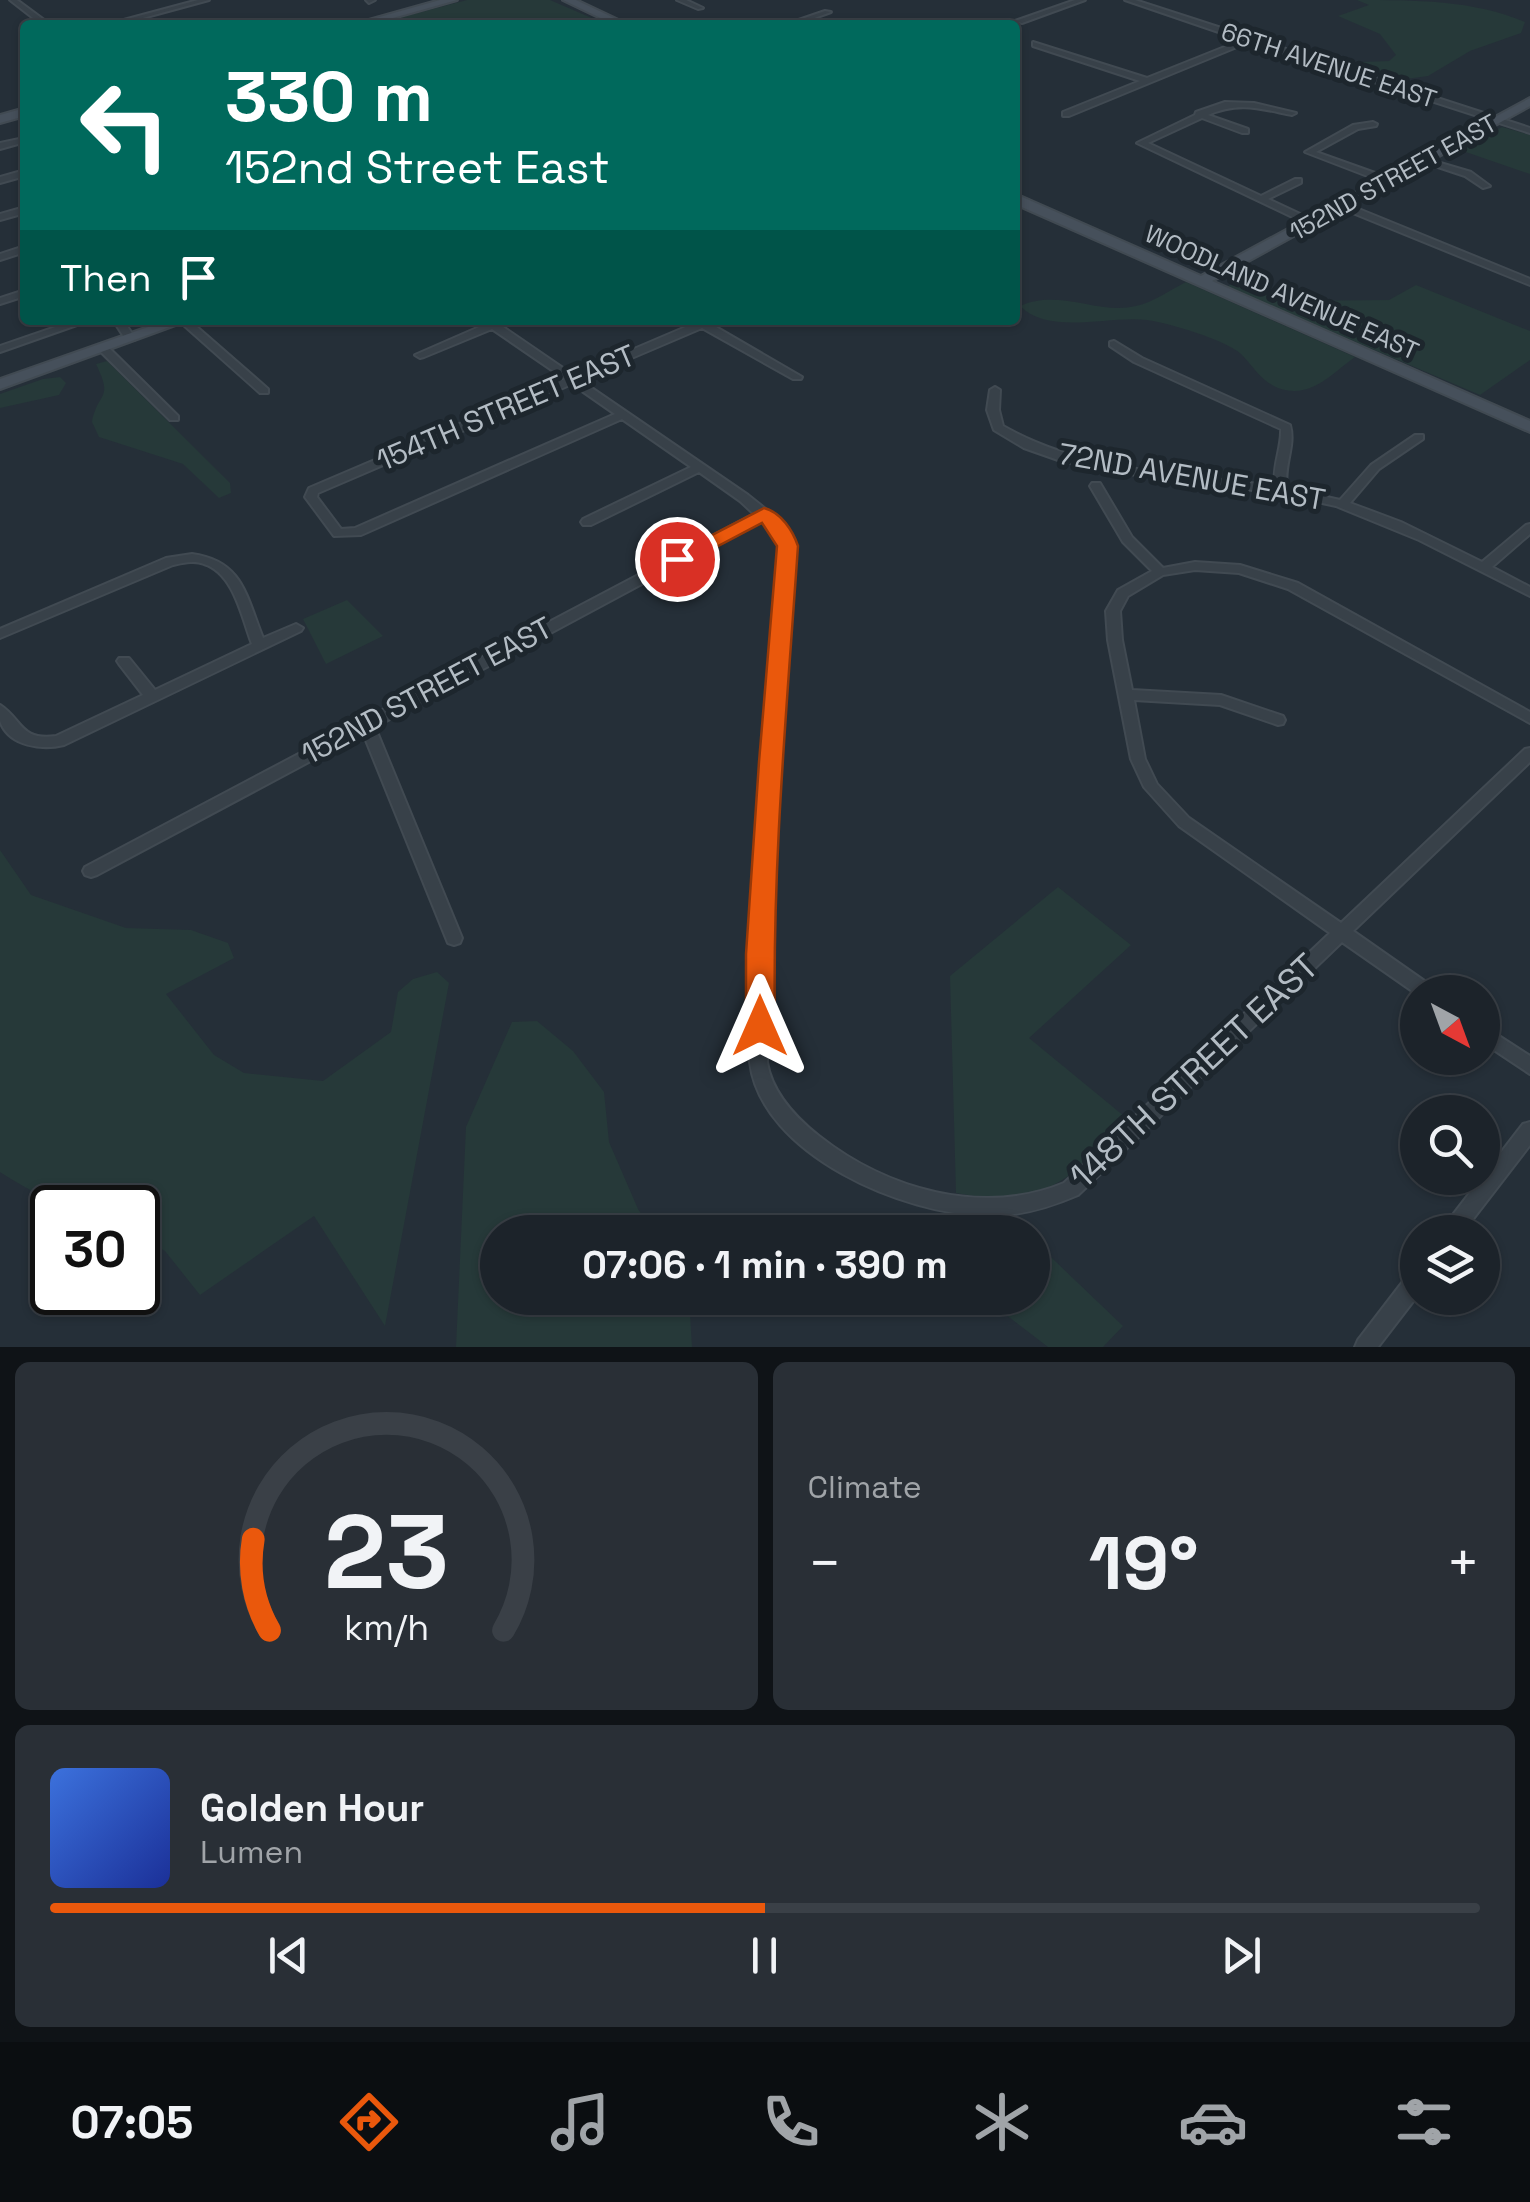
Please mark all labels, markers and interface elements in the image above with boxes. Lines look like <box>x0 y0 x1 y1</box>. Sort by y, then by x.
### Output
street label: 66TH AVENUE EAST <box>1217 15 1441 115</box>
text: 330 m <box>225 52 433 141</box>
icon: left <box>60 60 190 190</box>
street label: 152ND STREET EAST <box>1284 106 1503 247</box>
text: 152nd Street East <box>225 139 610 196</box>
street label: WOODLAND AVENUE EAST <box>1140 217 1424 367</box>
icon: arrive <box>171 250 226 305</box>
text: Then <box>60 254 151 302</box>
street label: 154TH STREET EAST <box>370 335 641 480</box>
street label: 72ND AVENUE EAST <box>1056 434 1328 519</box>
pin <box>635 517 720 602</box>
icon: arrive <box>650 532 705 587</box>
street label: 152ND STREET EAST <box>294 608 559 773</box>
street label: 148TH STREET EAST <box>1060 944 1328 1198</box>
position arrow <box>708 974 812 1078</box>
north arrow <box>1400 975 1500 1075</box>
map controls <box>1400 975 1500 1315</box>
button: search <box>1400 1095 1500 1195</box>
speed limit sign: 30 <box>30 1185 160 1315</box>
button: layers <box>1400 1215 1500 1315</box>
text: 07:06 · 1 min · 390 m <box>582 1241 948 1289</box>
text: Climate <box>808 1467 922 1507</box>
text: 23 <box>324 1486 449 1618</box>
text: 19° <box>1089 1515 1199 1611</box>
text: − <box>808 1528 842 1598</box>
text: + <box>1446 1528 1480 1598</box>
text: km/h <box>344 1605 429 1650</box>
text: Golden Hour <box>200 1784 424 1832</box>
text: Lumen <box>200 1832 303 1872</box>
icon: previous <box>261 1928 316 1983</box>
icon: pause <box>737 1928 792 1983</box>
icon: next <box>1214 1928 1269 1983</box>
icon: directions <box>334 2087 404 2157</box>
icon: music <box>545 2087 615 2157</box>
icon: phone <box>756 2087 826 2157</box>
icon: climate <box>967 2087 1037 2157</box>
icon: car <box>1178 2087 1248 2157</box>
icon: filters <box>1389 2087 1459 2157</box>
text: 07:05 <box>71 2094 193 2151</box>

